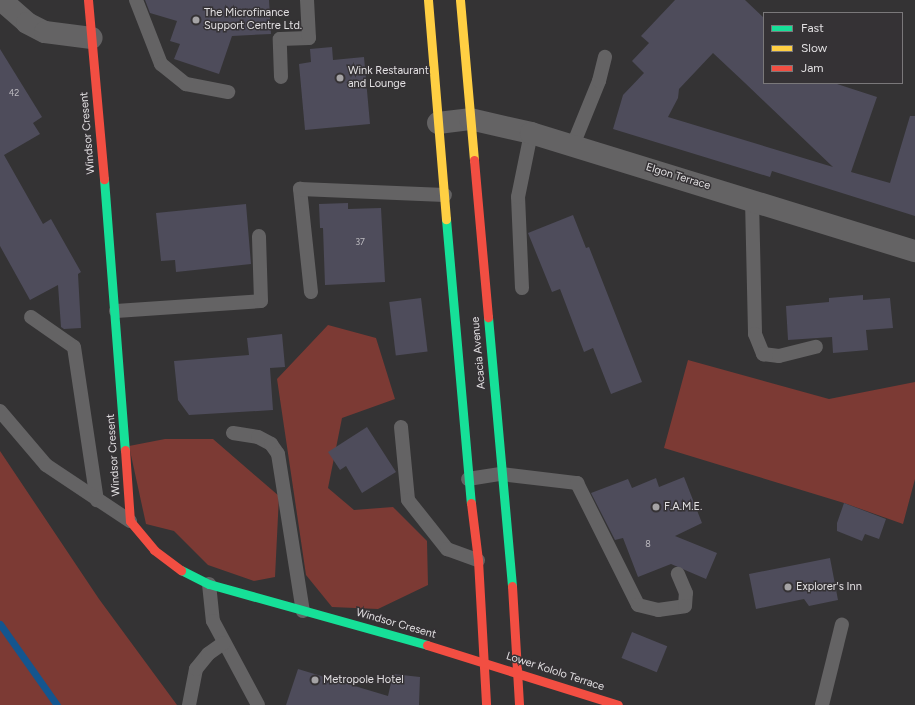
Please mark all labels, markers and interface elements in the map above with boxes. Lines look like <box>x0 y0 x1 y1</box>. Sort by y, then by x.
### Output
place label: The Microfinance Support Centre Ltd. <box>204 7 302 33</box>
legend <box>763 12 903 84</box>
marker: The Microfinance Support Centre Ltd. <box>191 15 201 25</box>
text: Fast <box>801 21 824 35</box>
text: Slow <box>801 41 827 55</box>
text: Jam <box>801 61 824 75</box>
place label: Wink Restaurant and Lounge <box>348 65 429 91</box>
marker: Wink Restaurant and Lounge <box>335 73 345 83</box>
house number: 42 <box>9 88 19 98</box>
street label: Windsor Cresent <box>78 91 98 175</box>
street label: Elgon Terrace <box>644 161 712 193</box>
house number: 37 <box>355 237 365 247</box>
street label: Acacia Avenue <box>469 316 489 390</box>
street label: Windsor Cresent <box>105 413 123 497</box>
place label: F.A.M.E. <box>664 500 702 514</box>
marker: F.A.M.E. <box>651 502 661 512</box>
house number: 8 <box>645 539 651 549</box>
place label: Explorer's Inn <box>796 580 862 594</box>
marker: Explorer's Inn <box>783 582 793 592</box>
street label: Windsor Cresent <box>354 606 438 642</box>
street label: Lower Kololo Terrace <box>504 650 606 694</box>
place label: Metropole Hotel <box>323 673 404 687</box>
marker: Metropole Hotel <box>310 675 320 685</box>

